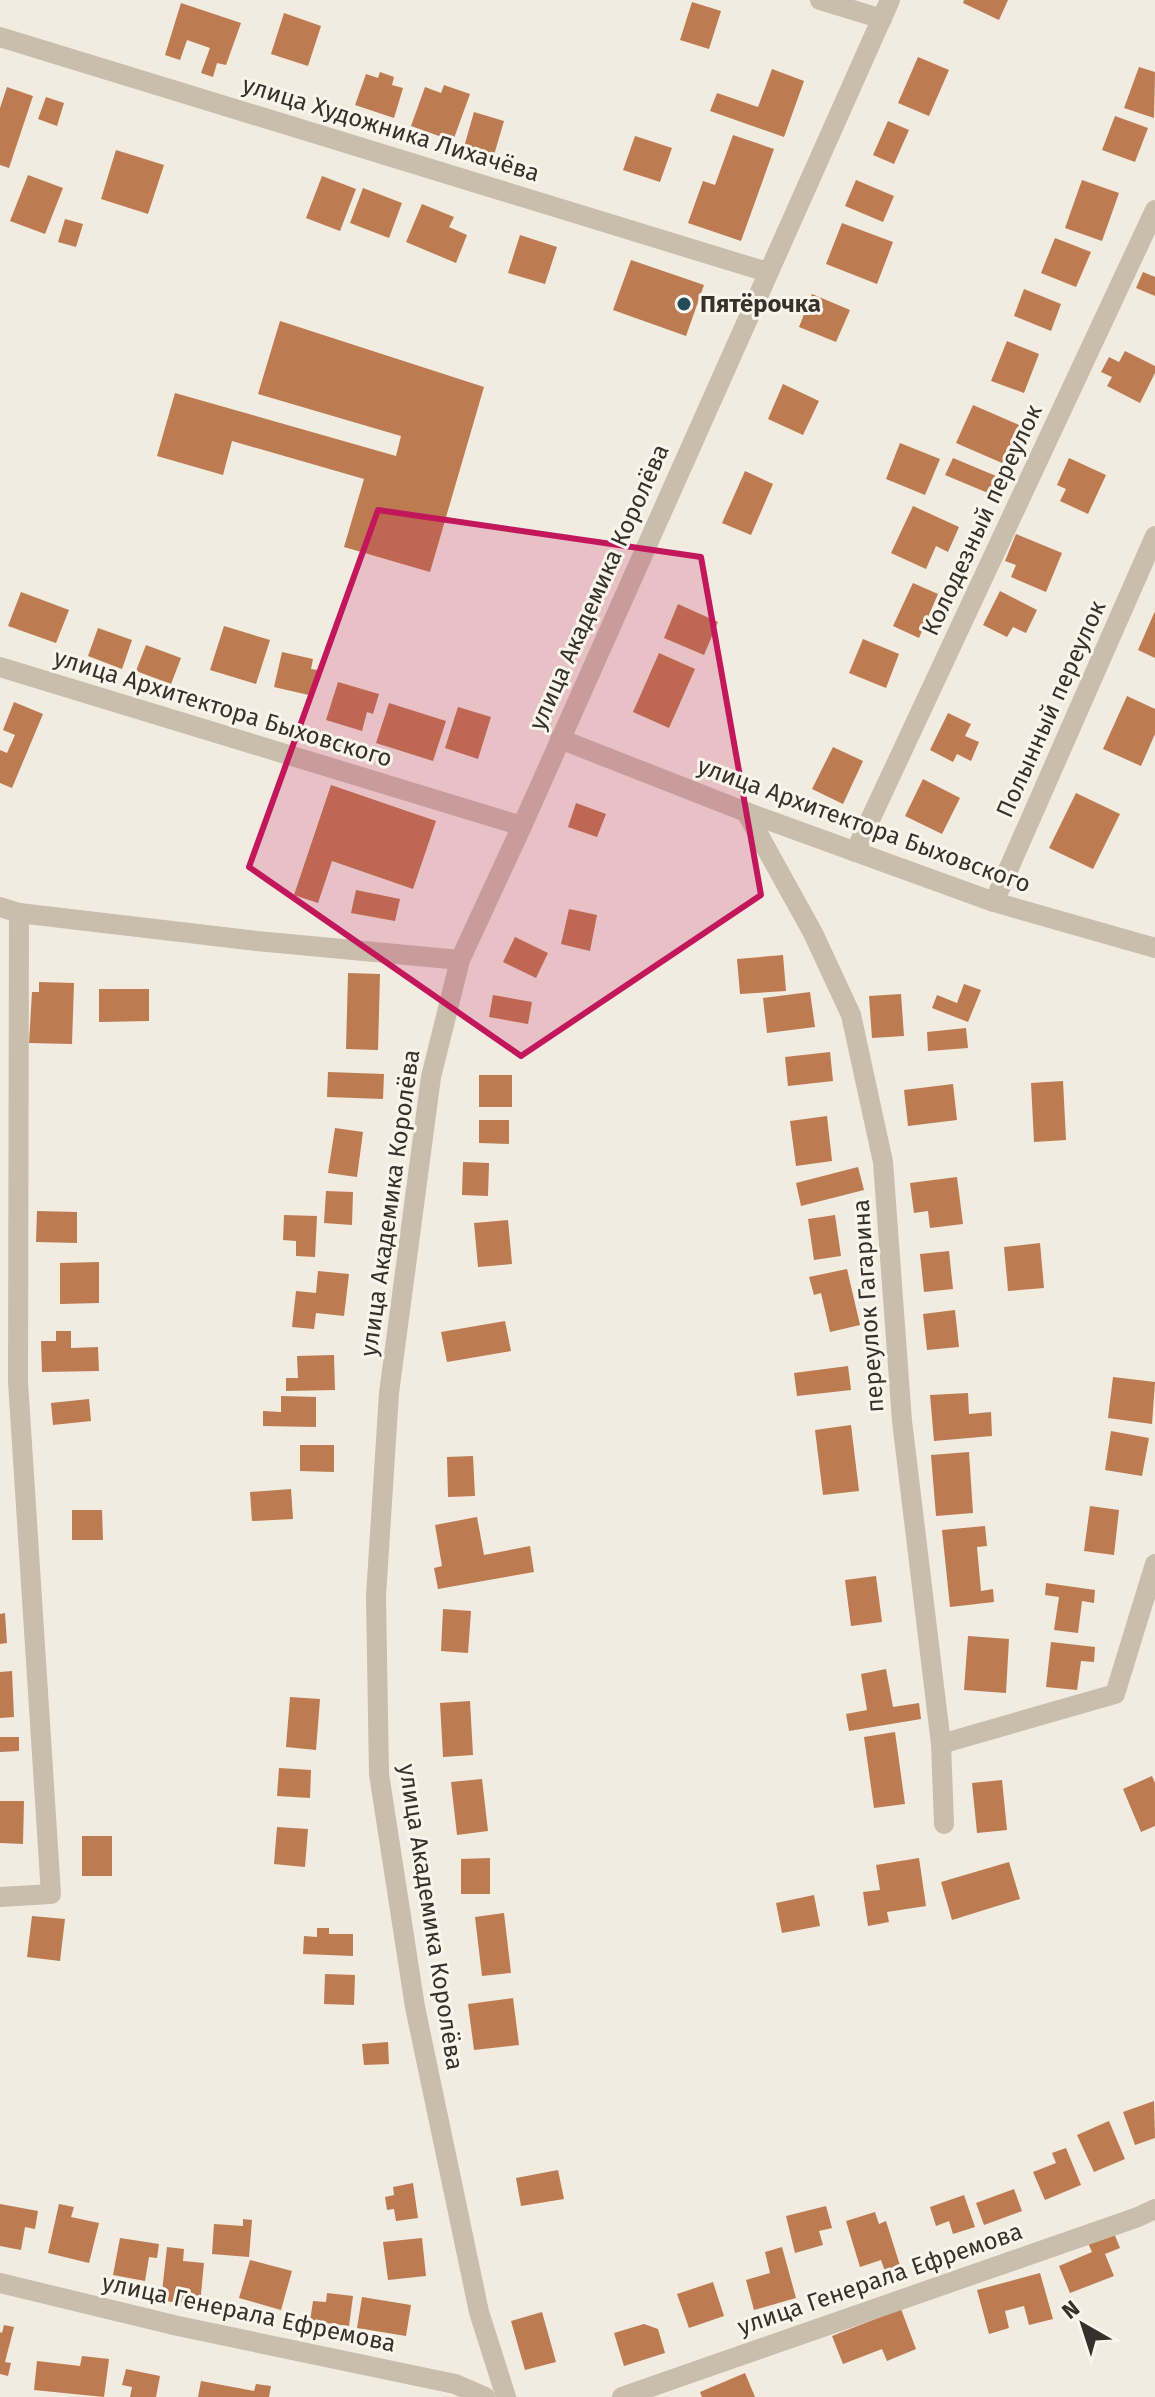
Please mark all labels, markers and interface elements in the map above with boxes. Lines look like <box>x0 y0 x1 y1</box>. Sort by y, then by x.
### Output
street label: улица Художника Лихачёва <box>239 70 543 188</box>
place label: Пятёрочка <box>700 290 821 318</box>
marker: Пятёрочка <box>675 295 693 313</box>
street label: Колодезный переулок <box>916 399 1048 640</box>
street label: улица Академика Королёва <box>523 440 675 734</box>
street label: Полынный переулок <box>991 596 1112 822</box>
street label: улица Архитектора Быховского <box>50 643 396 773</box>
street label: улица Архитектора Быховского <box>694 752 1034 898</box>
street label: улица Академика Королёва <box>355 1048 425 1358</box>
street label: переулок Гагарина <box>847 1198 889 1414</box>
street label: улица Академика Королёва <box>393 1762 469 2072</box>
street label: улица Генерала Ефремова <box>734 2217 1026 2341</box>
street label: улица Генерала Ефремова <box>100 2268 398 2358</box>
north arrow <box>1043 2285 1123 2365</box>
text: N <box>1057 2295 1085 2325</box>

